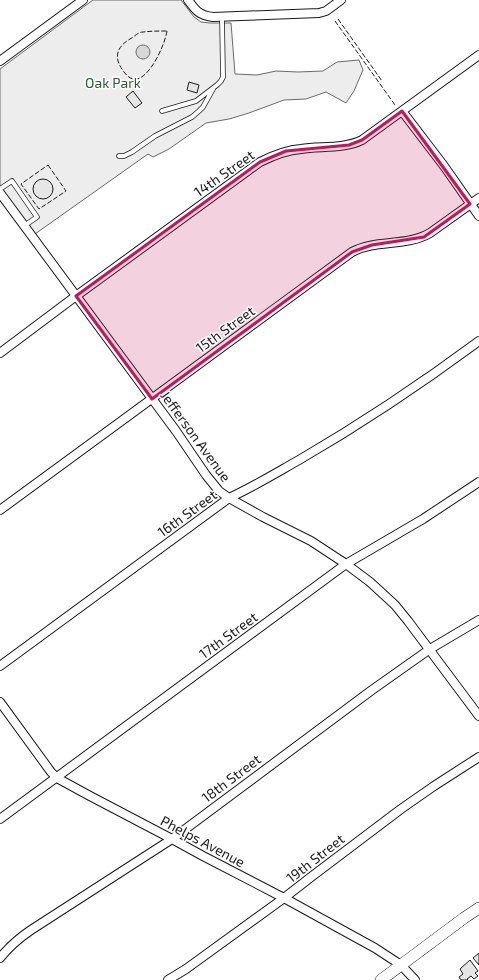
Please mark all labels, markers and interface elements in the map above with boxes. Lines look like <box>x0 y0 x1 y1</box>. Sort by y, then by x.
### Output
park label: Oak Park <box>85 74 141 91</box>
street label: 14th Street <box>191 146 257 200</box>
street label: 15th Street <box>192 302 258 356</box>
street label: Jefferson Avenue <box>157 387 235 485</box>
street label: 16th Street <box>154 486 220 540</box>
street label: 17th Street <box>195 608 261 662</box>
street label: 18th Street <box>198 750 264 806</box>
street label: Phelps Avenue <box>158 812 248 870</box>
street label: 19th Street <box>283 830 347 886</box>

